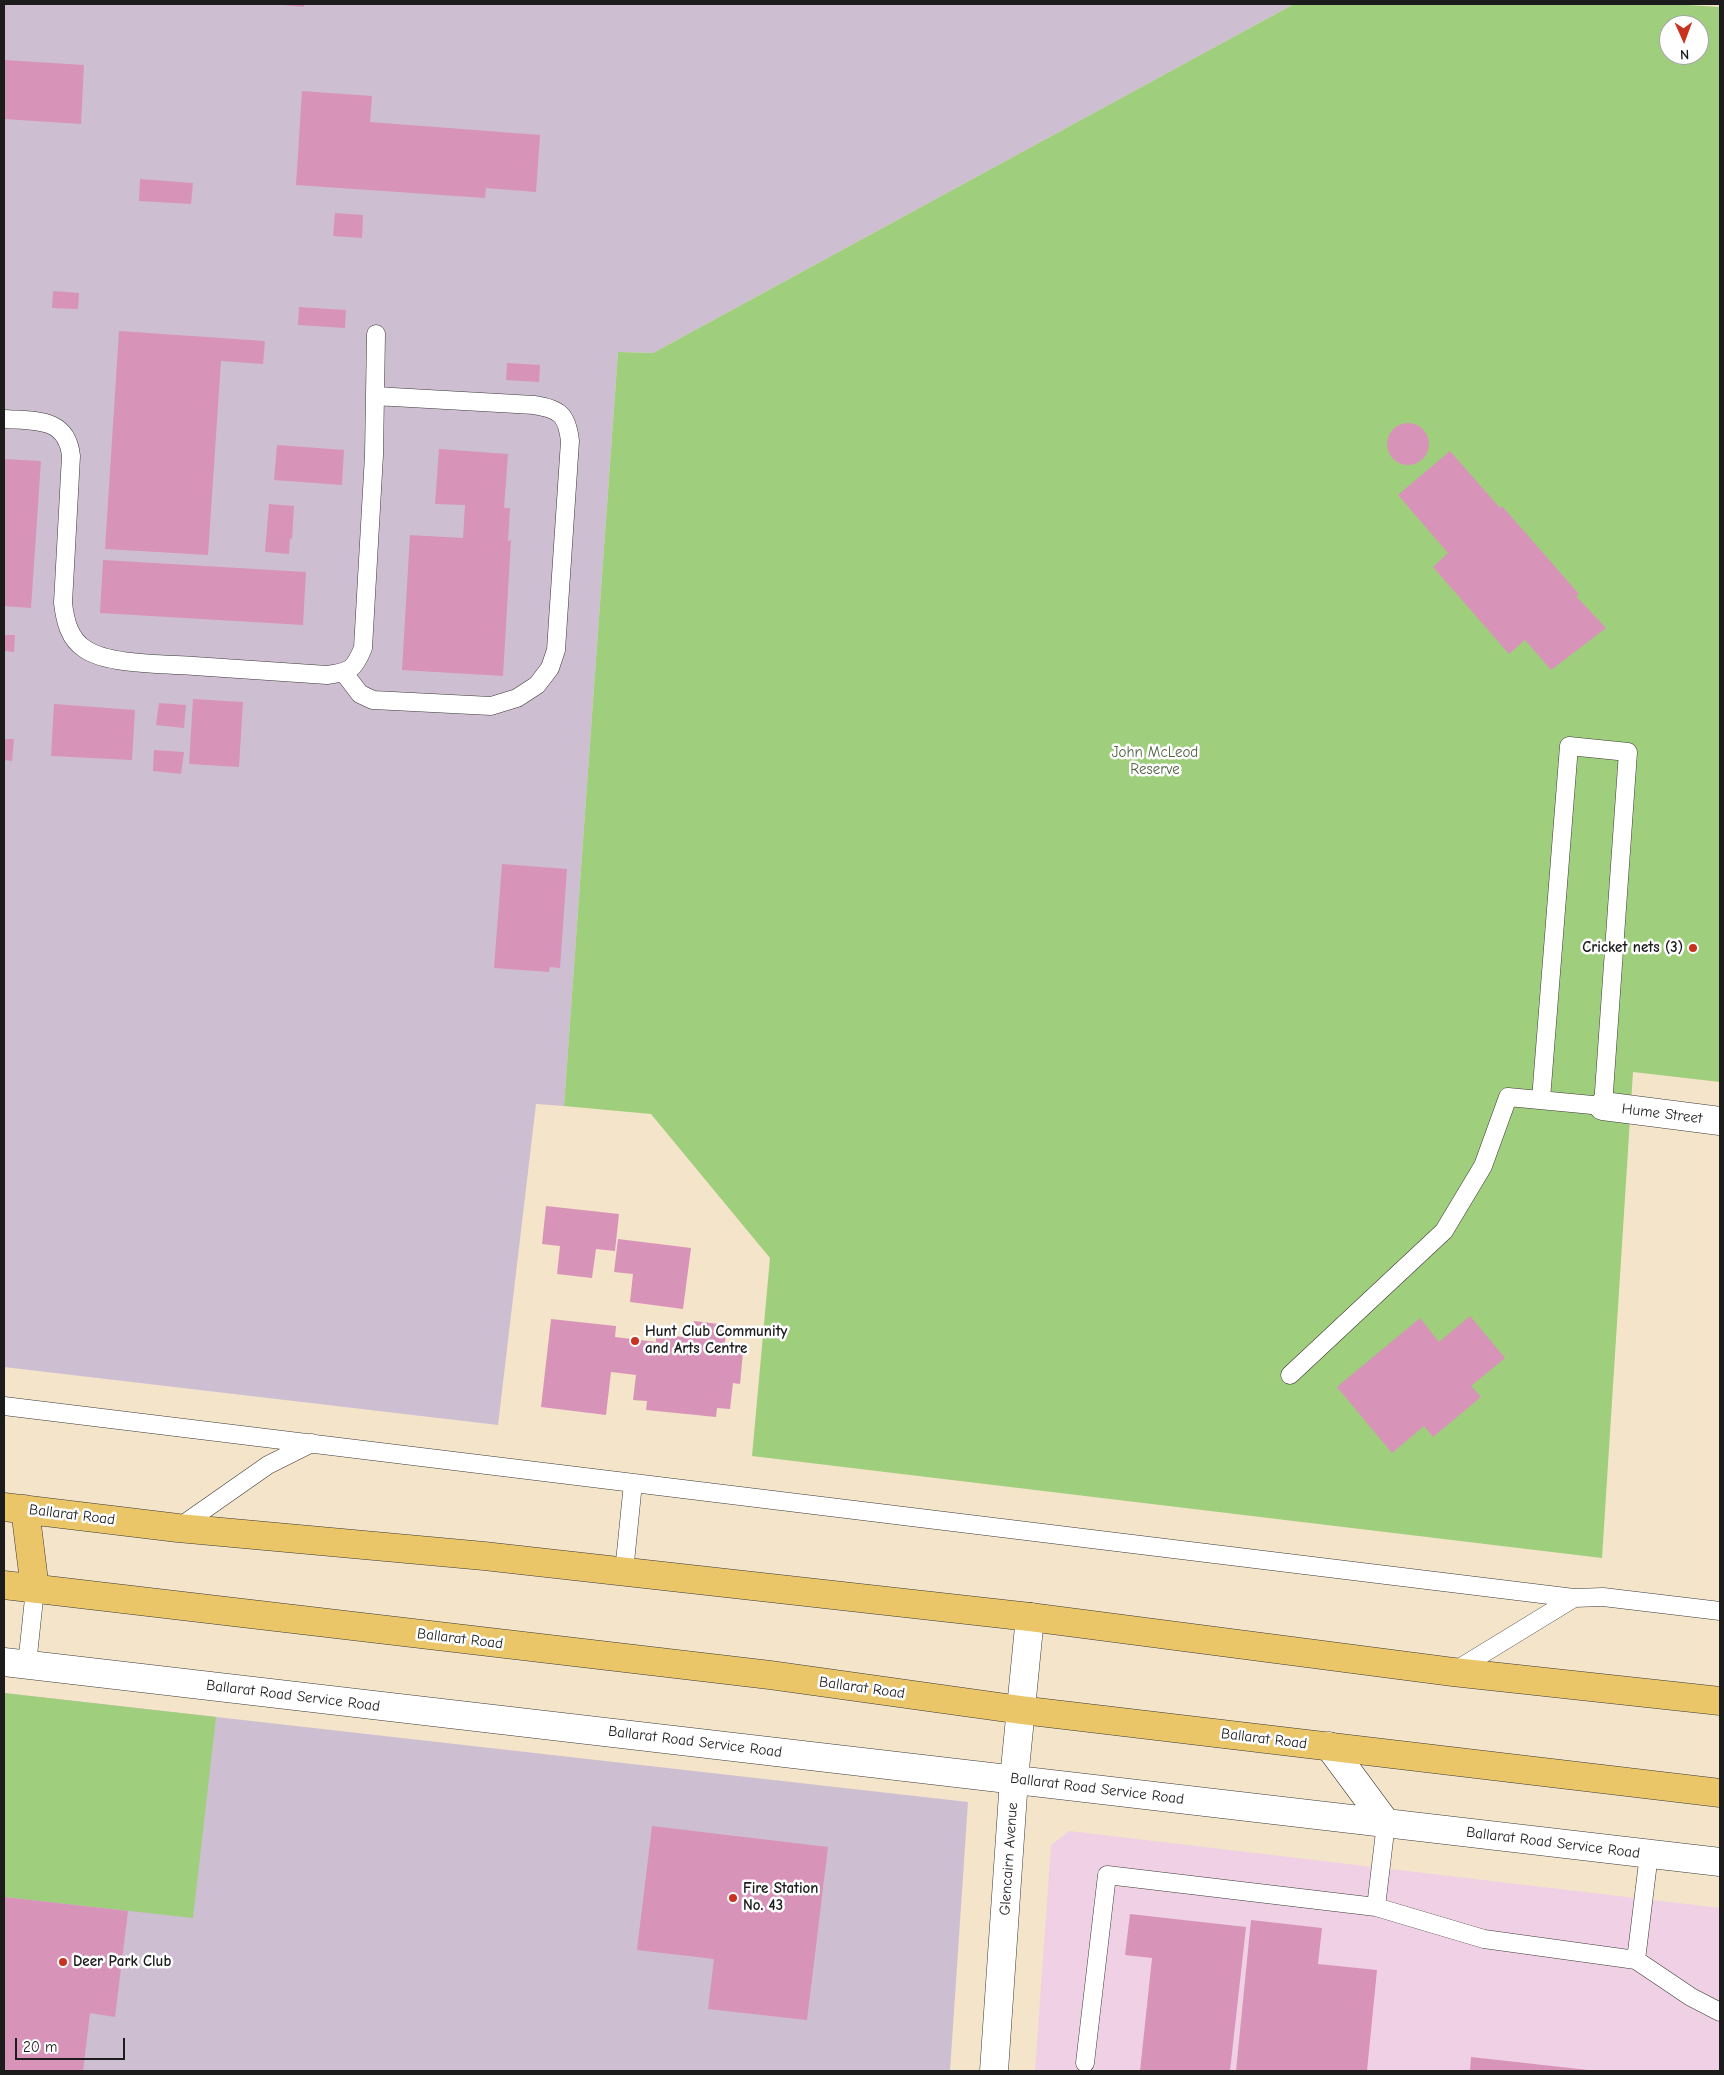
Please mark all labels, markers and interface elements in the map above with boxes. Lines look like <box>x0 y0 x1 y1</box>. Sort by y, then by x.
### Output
north arrow <box>1659 15 1709 65</box>
text: N <box>1680 46 1689 63</box>
park label: John McLeod Reserve <box>1112 744 1198 779</box>
place label: Cricket nets (3) <box>1582 939 1683 957</box>
marker: Cricket nets (3) <box>1687 942 1699 954</box>
street label: Hume Street <box>1621 1100 1703 1128</box>
place label: Hunt Club Community and Arts Centre <box>645 1323 787 1358</box>
marker: Hunt Club Community and Arts Centre <box>629 1335 641 1347</box>
street label: Ballarat Road <box>28 1501 116 1529</box>
street label: Ballarat Road <box>416 1625 504 1653</box>
street label: Ballarat Road <box>818 1673 906 1703</box>
street label: Ballarat Road Service Road <box>205 1676 381 1716</box>
street label: Ballarat Road Service Road <box>607 1722 783 1762</box>
street label: Ballarat Road <box>1220 1725 1308 1753</box>
street label: Ballarat Road Service Road <box>1009 1769 1185 1809</box>
street label: Glencairn Avenue <box>996 1802 1022 1916</box>
street label: Ballarat Road Service Road <box>1465 1823 1641 1863</box>
place label: Fire Station No. 43 <box>743 1880 818 1915</box>
marker: Fire Station No. 43 <box>727 1892 739 1904</box>
place label: Deer Park Club <box>73 1953 171 1971</box>
marker: Deer Park Club <box>57 1956 69 1968</box>
scale bar <box>18 2028 128 2060</box>
text: 20 m <box>23 2038 57 2056</box>

